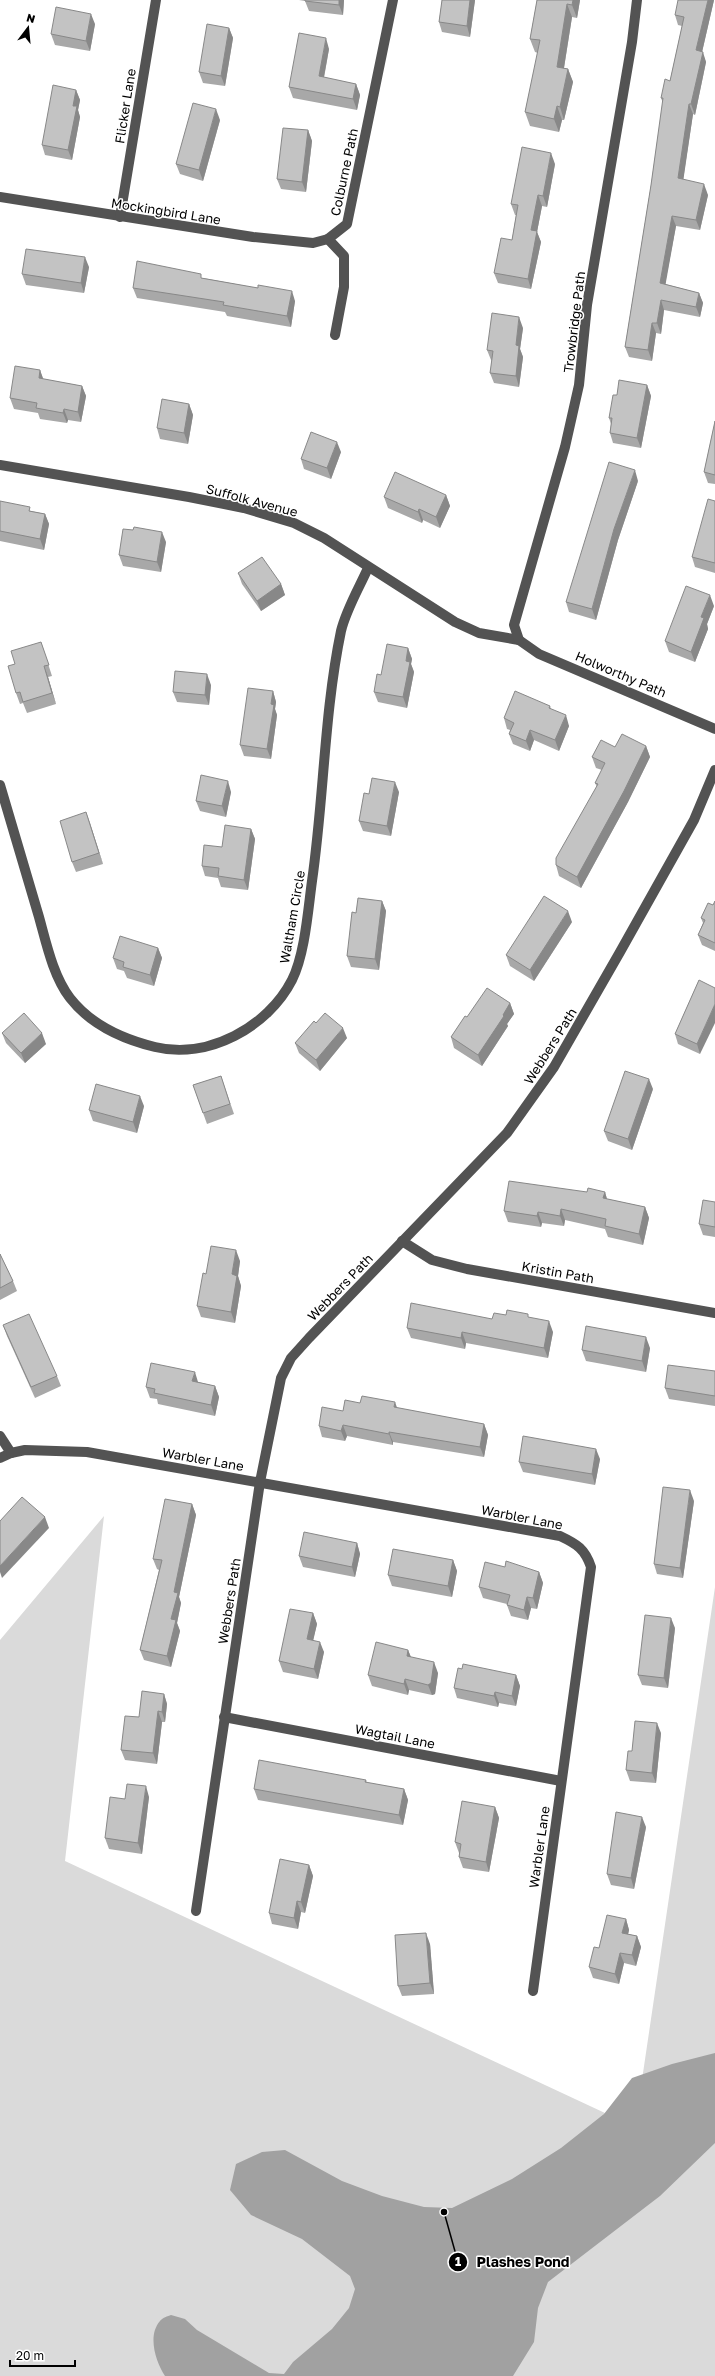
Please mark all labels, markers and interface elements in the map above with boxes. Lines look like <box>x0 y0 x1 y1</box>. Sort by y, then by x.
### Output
north arrow <box>8 8 48 48</box>
text: N <box>25 11 37 25</box>
street label: Flicker Lane <box>111 67 139 145</box>
street label: Colburne Path <box>327 127 361 217</box>
street label: Mockingbird Lane <box>110 194 222 228</box>
street label: Trowbridge Path <box>560 270 588 374</box>
street label: Suffolk Avenue <box>204 480 300 520</box>
street label: Holworthy Path <box>573 648 669 700</box>
street label: Waltham Circle <box>276 869 308 965</box>
street label: Webbers Path <box>520 1005 580 1087</box>
street label: Webbers Path <box>304 1250 376 1324</box>
street label: Kristin Path <box>521 1258 595 1286</box>
street label: Warbler Lane <box>161 1444 245 1474</box>
street label: Warbler Lane <box>480 1501 564 1533</box>
street label: Webbers Path <box>214 1557 244 1645</box>
street label: Wagtail Lane <box>354 1720 436 1752</box>
street label: Warbler Lane <box>525 1805 553 1889</box>
callout: Plashes Pond <box>448 2249 577 2275</box>
text: Plashes Pond <box>477 2253 569 2270</box>
text: 1 <box>455 2254 461 2269</box>
scale bar <box>10 2342 75 2368</box>
text: 20 m <box>16 2348 44 2363</box>

